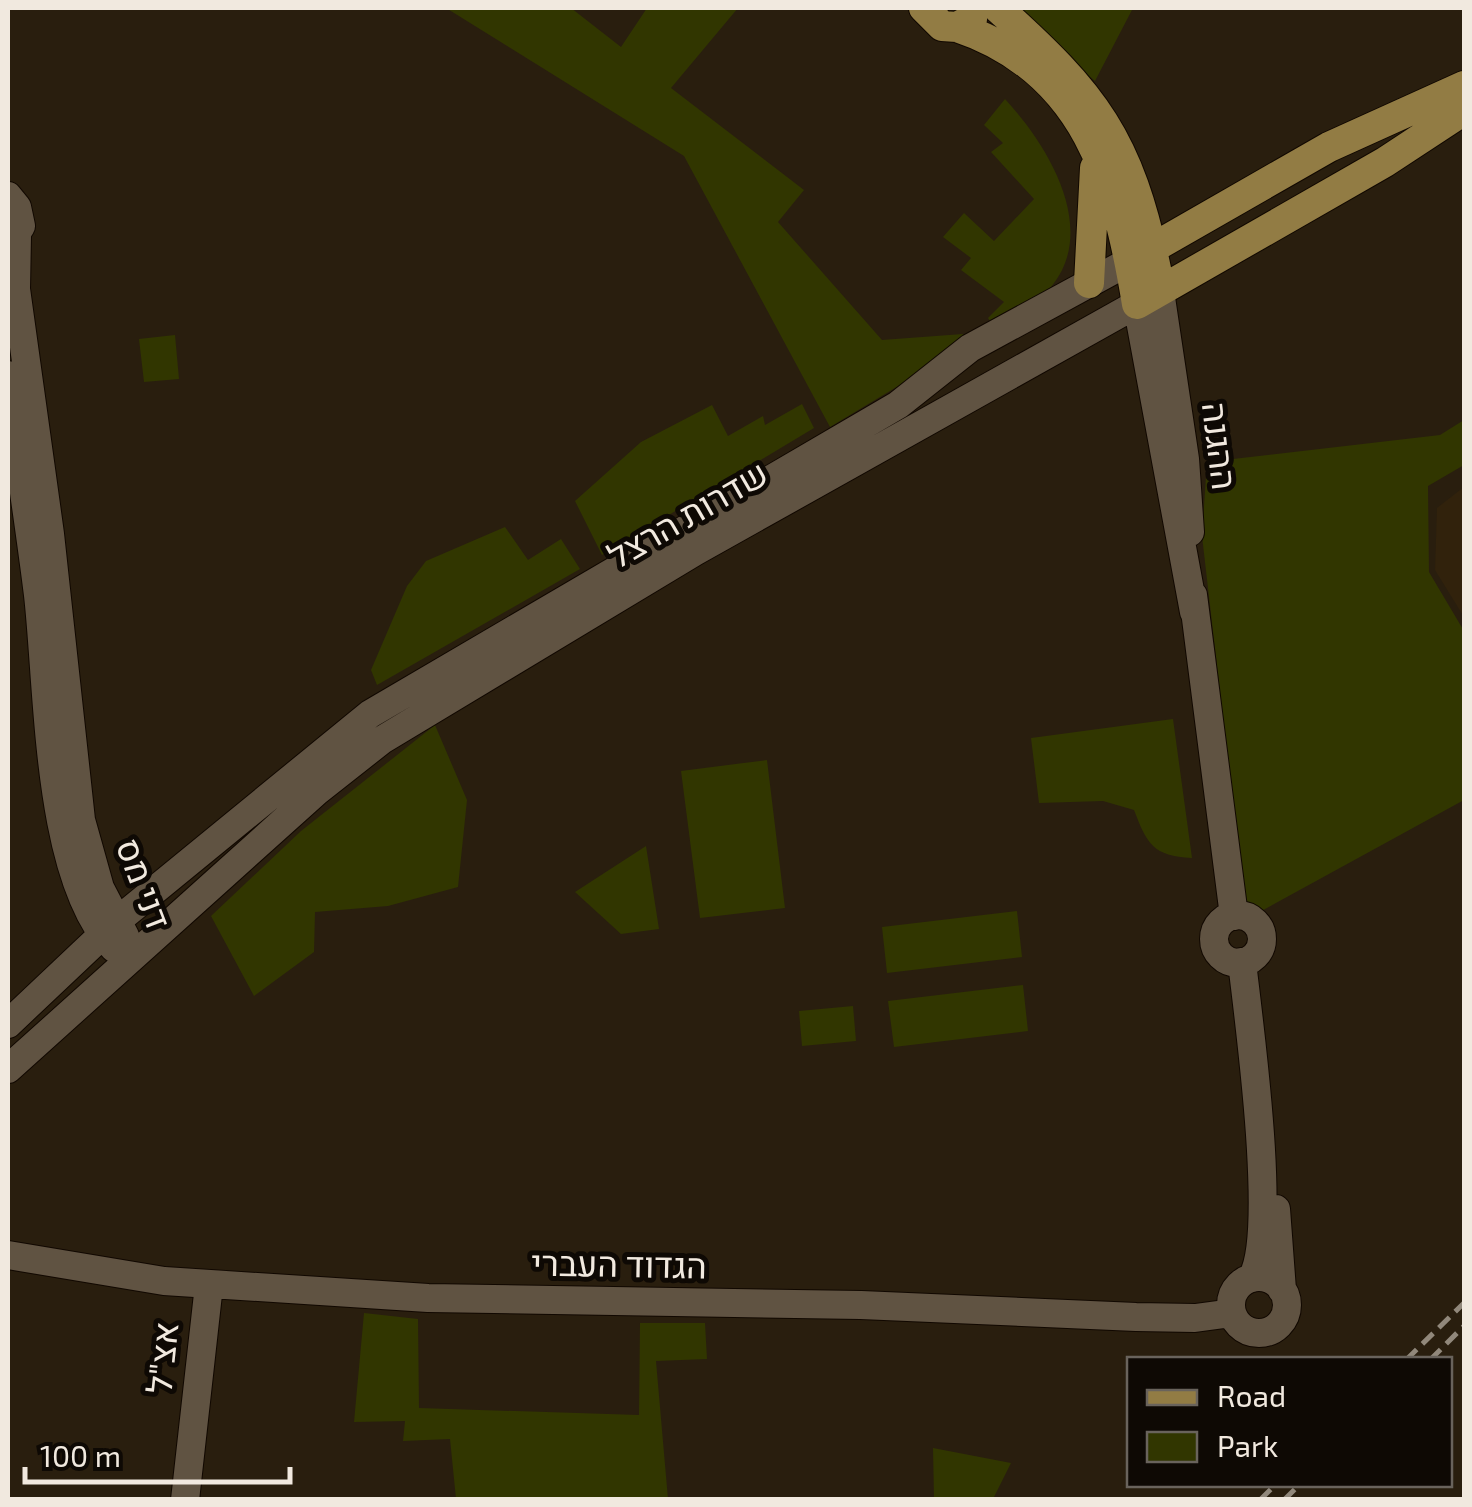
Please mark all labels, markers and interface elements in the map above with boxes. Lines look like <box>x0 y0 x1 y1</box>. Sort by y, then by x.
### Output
street label: ההגנה <box>1195 400 1247 492</box>
street label: שדרות הרצל <box>599 451 775 576</box>
street label: דני מס <box>108 832 181 935</box>
street label: הגדוד העברי <box>531 1240 707 1286</box>
street label: אצ"ל <box>136 1320 186 1396</box>
legend <box>1127 1357 1452 1487</box>
text: Road <box>1217 1377 1286 1413</box>
scale bar <box>25 1422 290 1484</box>
text: Park <box>1217 1427 1278 1463</box>
text: 100 m <box>40 1437 121 1473</box>

